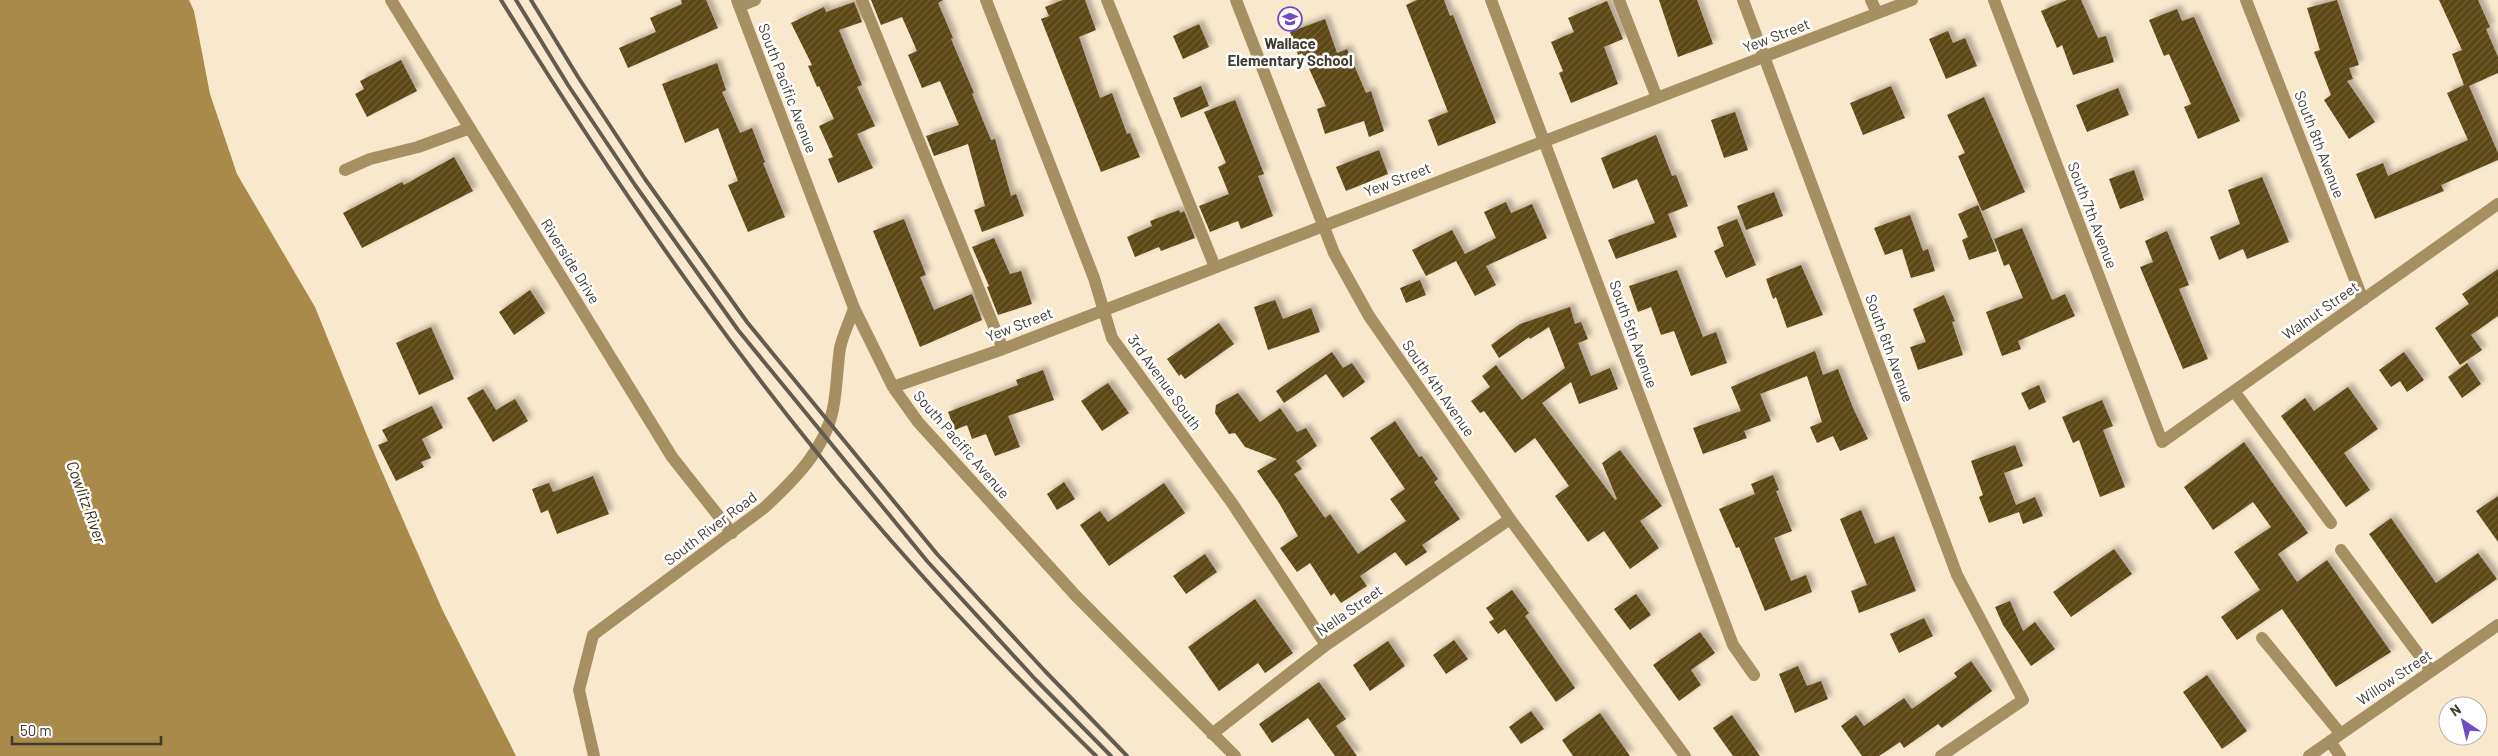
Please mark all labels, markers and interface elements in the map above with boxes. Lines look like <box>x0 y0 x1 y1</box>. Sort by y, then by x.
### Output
school or university icon: Wallace Elementary School <box>1277 6 1303 32</box>
street label: Yew Street <box>1740 14 1812 56</box>
street label: South Pacific Avenue <box>755 21 821 155</box>
place label: Wallace Elementary School <box>1227 34 1353 69</box>
street label: South 8th Avenue <box>2291 88 2349 200</box>
street label: Yew Street <box>1361 158 1433 200</box>
street label: South 7th Avenue <box>2064 159 2122 271</box>
street label: Riverside Drive <box>538 215 604 307</box>
street label: Walnut Street <box>2278 277 2362 343</box>
street label: South 5th Avenue <box>1606 278 1662 390</box>
street label: South 6th Avenue <box>1862 292 1918 404</box>
street label: Yew Street <box>983 303 1055 345</box>
street label: 3rd Avenue South <box>1124 331 1206 433</box>
street label: South 4th Avenue <box>1399 336 1479 440</box>
street label: South Pacific Avenue <box>910 386 1014 502</box>
water label: Cowlitz River <box>63 458 111 547</box>
street label: South River Road <box>660 487 760 569</box>
street label: Nella Street <box>1312 581 1386 639</box>
street label: Willow Street <box>2353 645 2435 709</box>
north arrow <box>2438 696 2488 746</box>
text: N <box>2447 700 2464 720</box>
scale bar <box>12 714 161 746</box>
text: 50 m <box>20 721 52 739</box>

